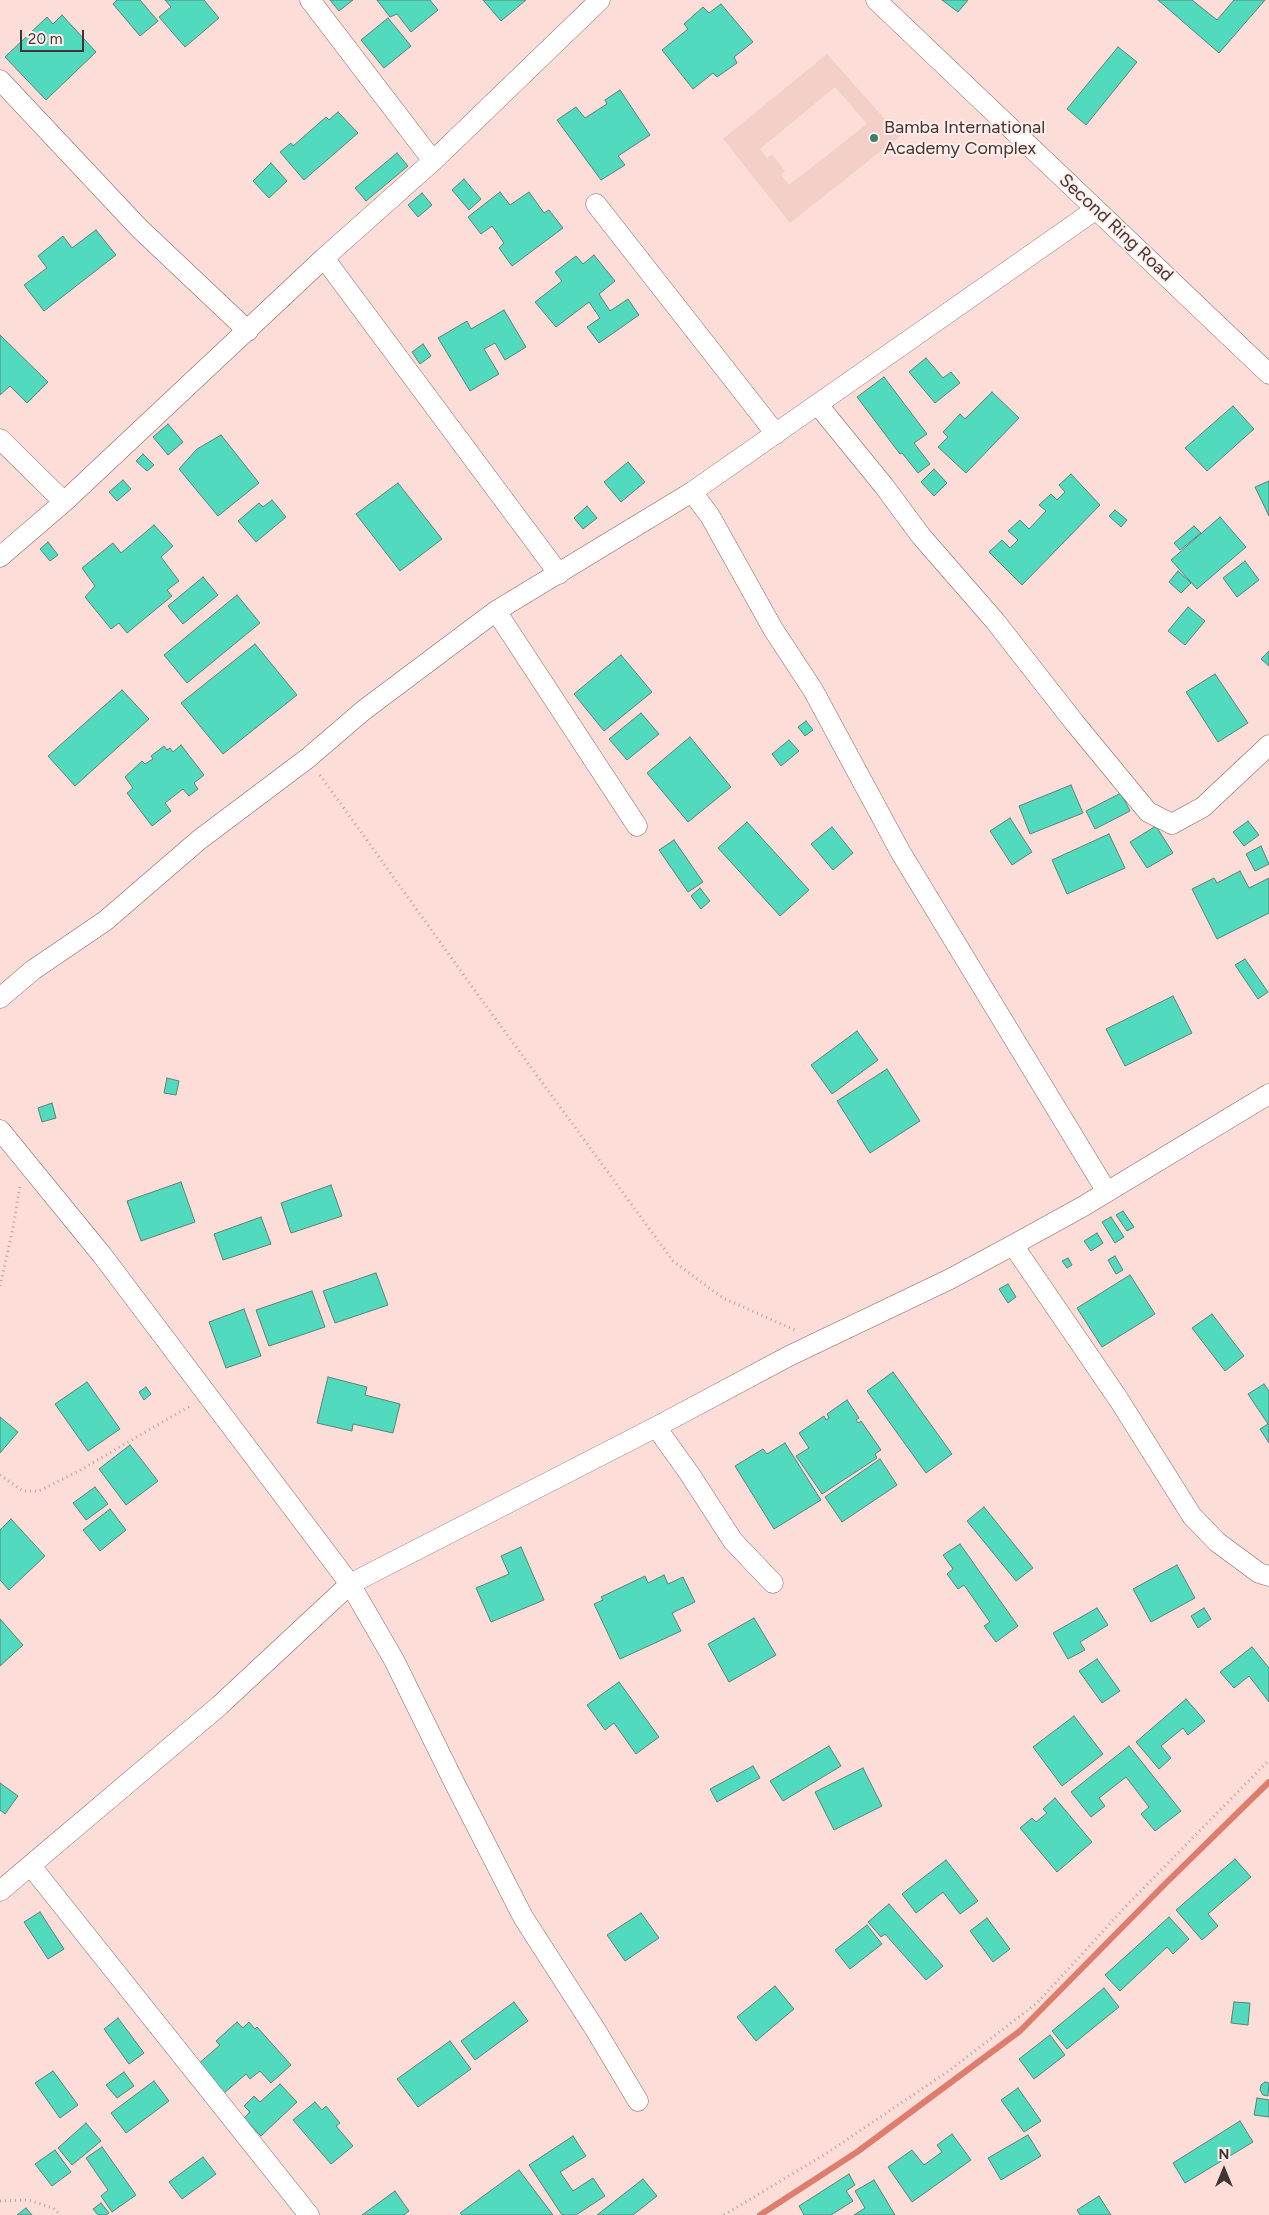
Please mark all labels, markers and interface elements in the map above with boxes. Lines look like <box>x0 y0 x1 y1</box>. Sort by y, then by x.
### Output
scale bar <box>22 20 86 52</box>
text: 20 m <box>28 30 62 48</box>
place label: Bamba International Academy Complex <box>884 117 1045 160</box>
marker: Bamba International Academy Complex <box>868 132 880 144</box>
street label: Second Ring Road <box>1055 170 1177 286</box>
north arrow <box>1199 2145 1249 2195</box>
text: N <box>1219 2146 1229 2163</box>

